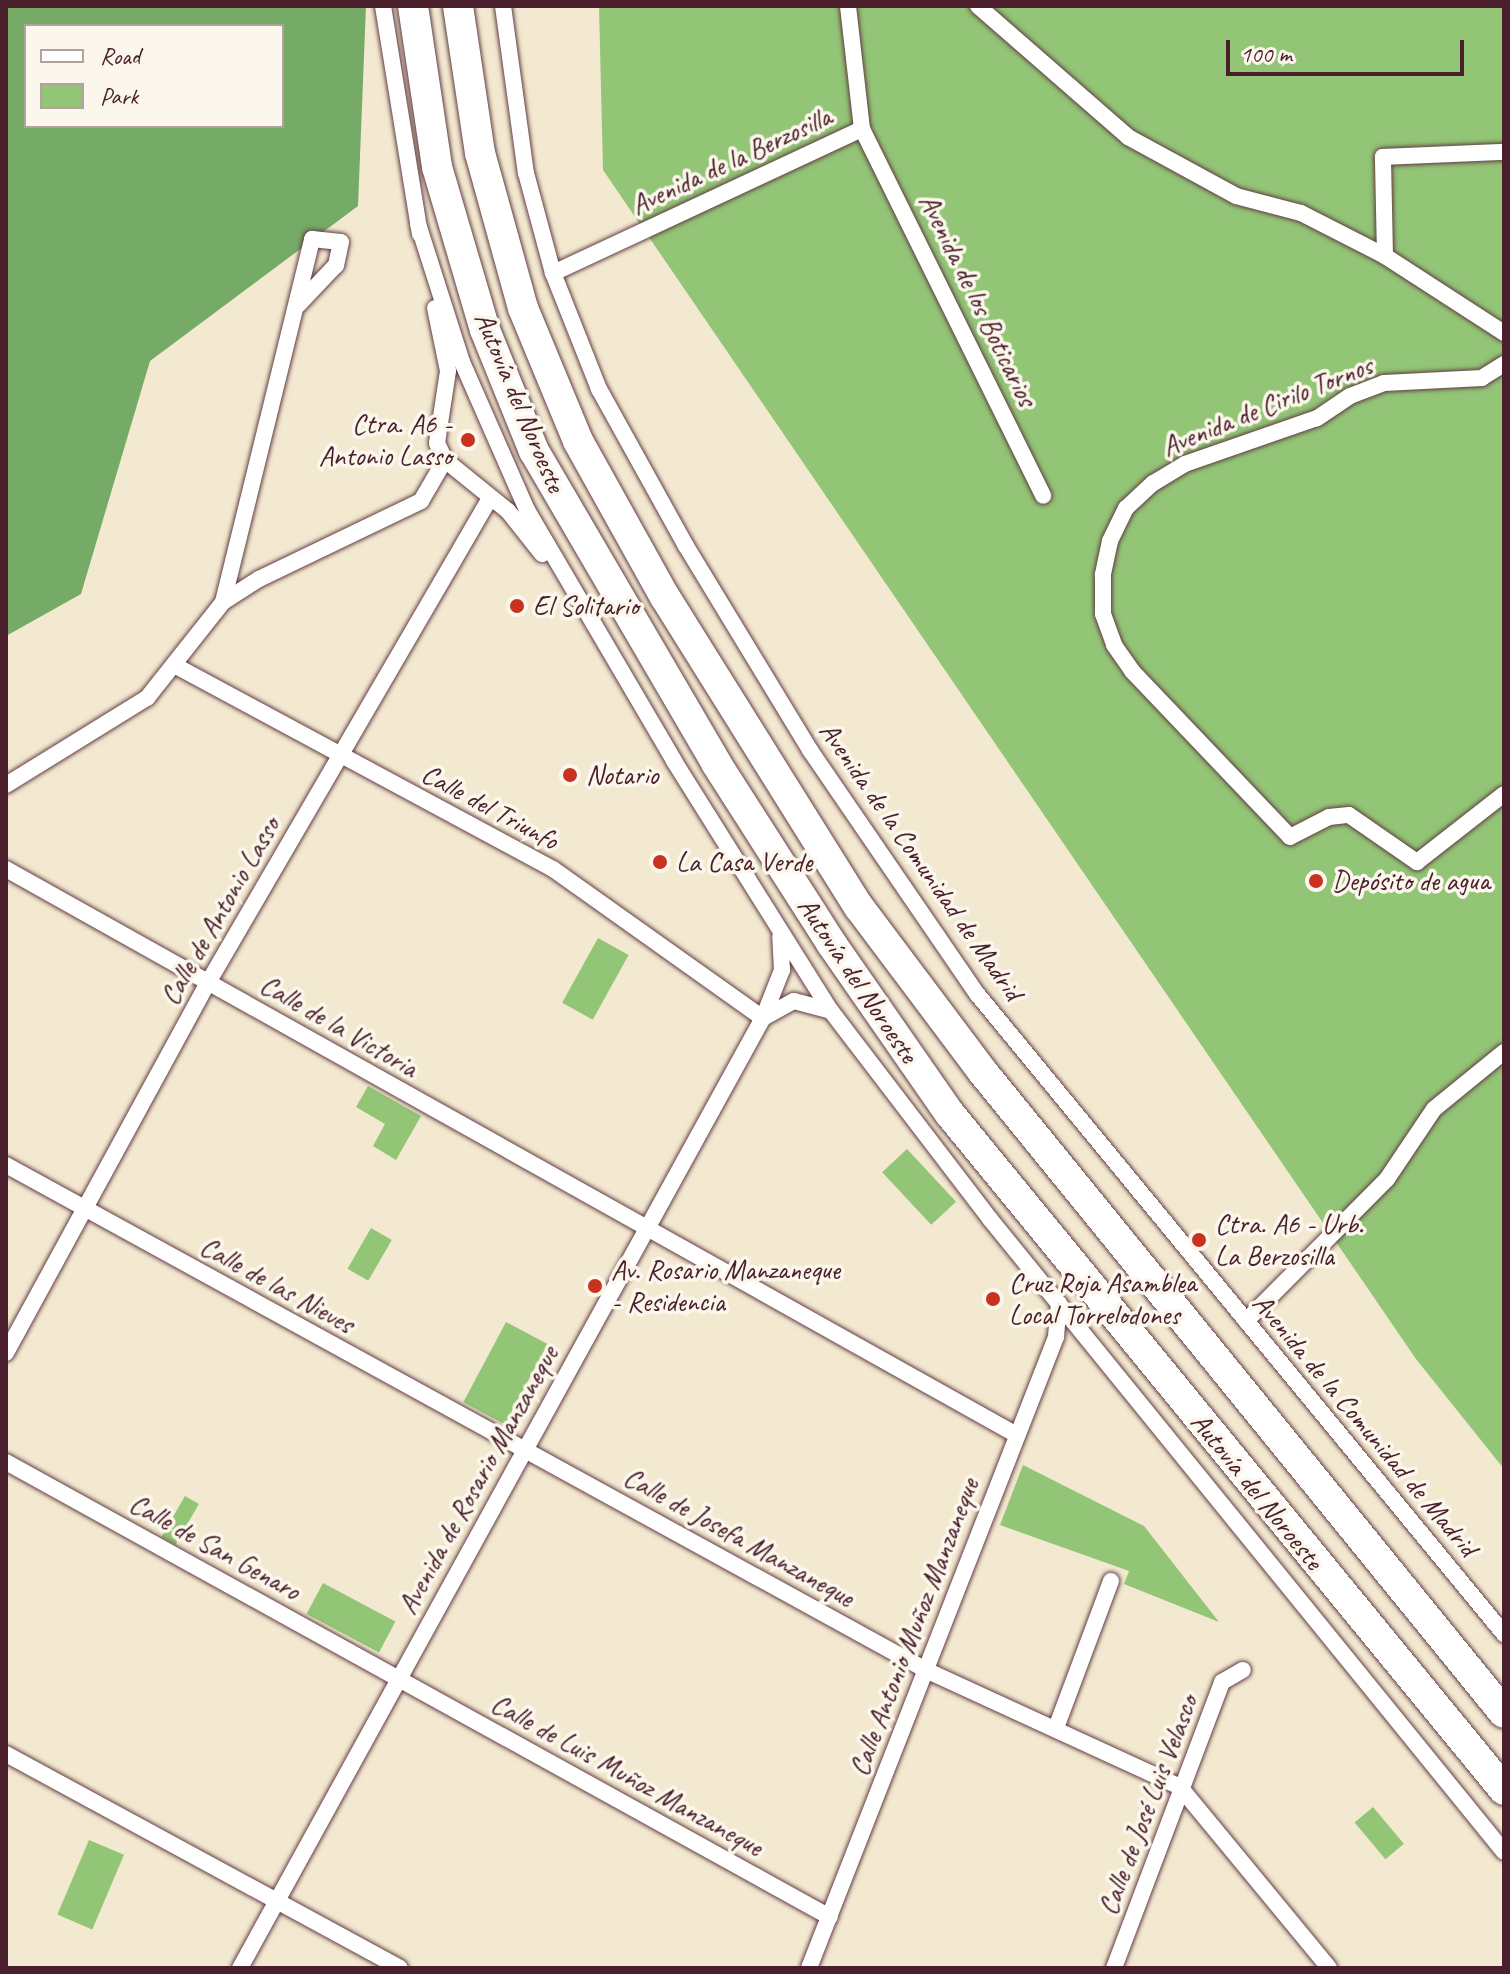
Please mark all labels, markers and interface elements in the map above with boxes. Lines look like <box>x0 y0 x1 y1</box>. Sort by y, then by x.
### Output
legend <box>24 24 284 128</box>
scale bar <box>1230 24 1468 74</box>
text: 100 m <box>1240 39 1292 69</box>
text: Road <box>100 41 140 71</box>
text: Park <box>100 81 138 111</box>
street label: Avenida de la Berzosilla <box>625 100 837 222</box>
street label: Avenida de los Boticarios <box>912 188 1044 412</box>
street label: Autovía del Noroeste <box>467 307 573 497</box>
street label: Avenida de Cirilo Tornos <box>1157 349 1377 463</box>
place label: Ctra. A6 - Antonio Lasso <box>319 407 452 473</box>
marker: Ctra. A6 - Antonio Lasso <box>459 431 477 449</box>
place label: El Solitario <box>533 589 638 623</box>
marker: El Solitario <box>508 597 526 615</box>
street label: Avenida de la Comunidad de Madrid <box>811 714 1031 1008</box>
street label: Calle del Triunfo <box>416 757 564 857</box>
place label: Notario <box>586 758 658 792</box>
marker: Notario <box>561 766 579 784</box>
street label: Calle de Antonio Lasso <box>153 811 287 1011</box>
place label: La Casa Verde <box>676 845 812 879</box>
marker: La Casa Verde <box>651 853 669 871</box>
place label: Depósito de agua <box>1332 864 1490 898</box>
marker: Depósito de agua <box>1307 872 1325 890</box>
street label: Autovía del Noroeste <box>790 891 926 1069</box>
street label: Calle de la Victoria <box>254 967 424 1085</box>
place label: Ctra. A6 - Urb. La Berzosilla <box>1215 1207 1363 1273</box>
street label: Calle de las Nieves <box>194 1229 360 1341</box>
marker: Ctra. A6 - Urb. La Berzosilla <box>1190 1231 1208 1249</box>
place label: Av. Rosario Manzaneque - Residencia <box>611 1253 840 1319</box>
place label: Cruz Roja Asamblea Local Torrelodones <box>1009 1266 1197 1332</box>
marker: Av. Rosario Manzaneque - Residencia <box>586 1277 604 1295</box>
street label: Avenida de la Comunidad de Madrid <box>1245 1286 1485 1564</box>
marker: Cruz Roja Asamblea Local Torrelodones <box>984 1290 1002 1308</box>
street label: Avenida de Rosario Manzaneque <box>391 1341 565 1619</box>
street label: Autovía del Noroeste <box>1184 1406 1330 1576</box>
street label: Calle de Josefa Manzaneque <box>618 1460 860 1614</box>
street label: Calle Antonio Muñoz Manzaneque <box>842 1474 986 1780</box>
street label: Calle de San Genaro <box>124 1486 306 1608</box>
street label: Calle de Luis Muñoz Manzaneque <box>485 1686 769 1864</box>
street label: Calle de José Luis Velasco <box>1091 1691 1205 1919</box>

